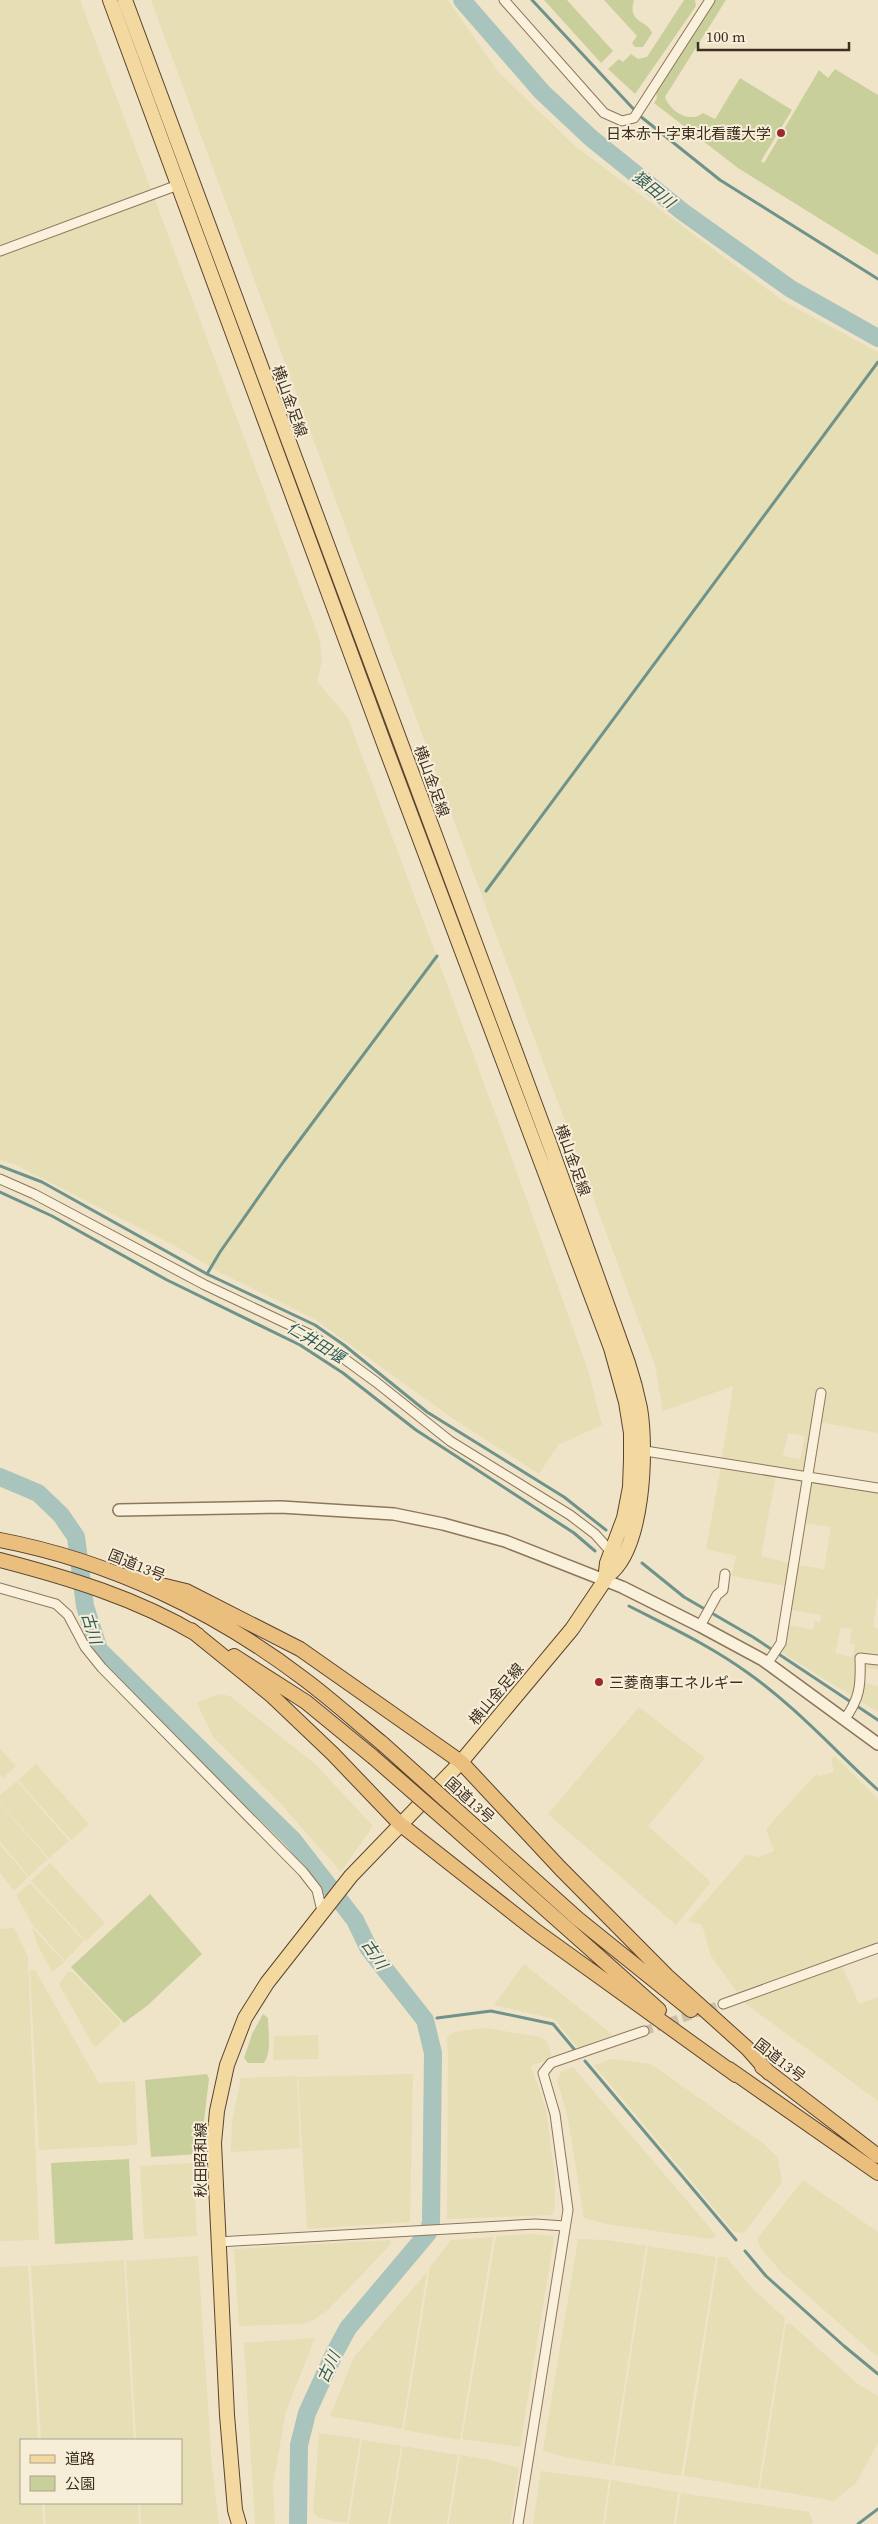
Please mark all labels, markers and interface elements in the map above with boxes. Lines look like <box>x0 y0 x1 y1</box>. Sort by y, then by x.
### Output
scale bar <box>698 20 849 52</box>
text: 100 m <box>706 26 746 47</box>
place label: 日本赤十字東北看護大学 <box>606 123 771 144</box>
marker: 日本赤十字東北看護大学 <box>775 127 787 139</box>
water label: 猿田川 <box>628 165 681 214</box>
street label: 横山金足線 <box>267 362 313 440</box>
street label: 横山金足線 <box>409 742 455 820</box>
street label: 横山金足線 <box>550 1121 596 1199</box>
water label: 仁井田堰 <box>283 1316 352 1369</box>
street label: 国道13号 <box>105 1544 169 1586</box>
water label: 古川 <box>77 1609 108 1648</box>
street label: 横山金足線 <box>464 1659 528 1729</box>
place label: 三菱商事エネルギー <box>609 1672 744 1693</box>
marker: 三菱商事エネルギー <box>593 1676 605 1688</box>
street label: 国道13号 <box>441 1772 499 1828</box>
water label: 古川 <box>357 1935 394 1975</box>
street label: 国道13号 <box>750 2033 810 2087</box>
street label: 秋田昭和線 <box>190 2122 211 2198</box>
water label: 古川 <box>311 2346 346 2386</box>
legend <box>20 2439 182 2504</box>
text: 道路 <box>65 2448 95 2469</box>
text: 公園 <box>65 2473 95 2494</box>

